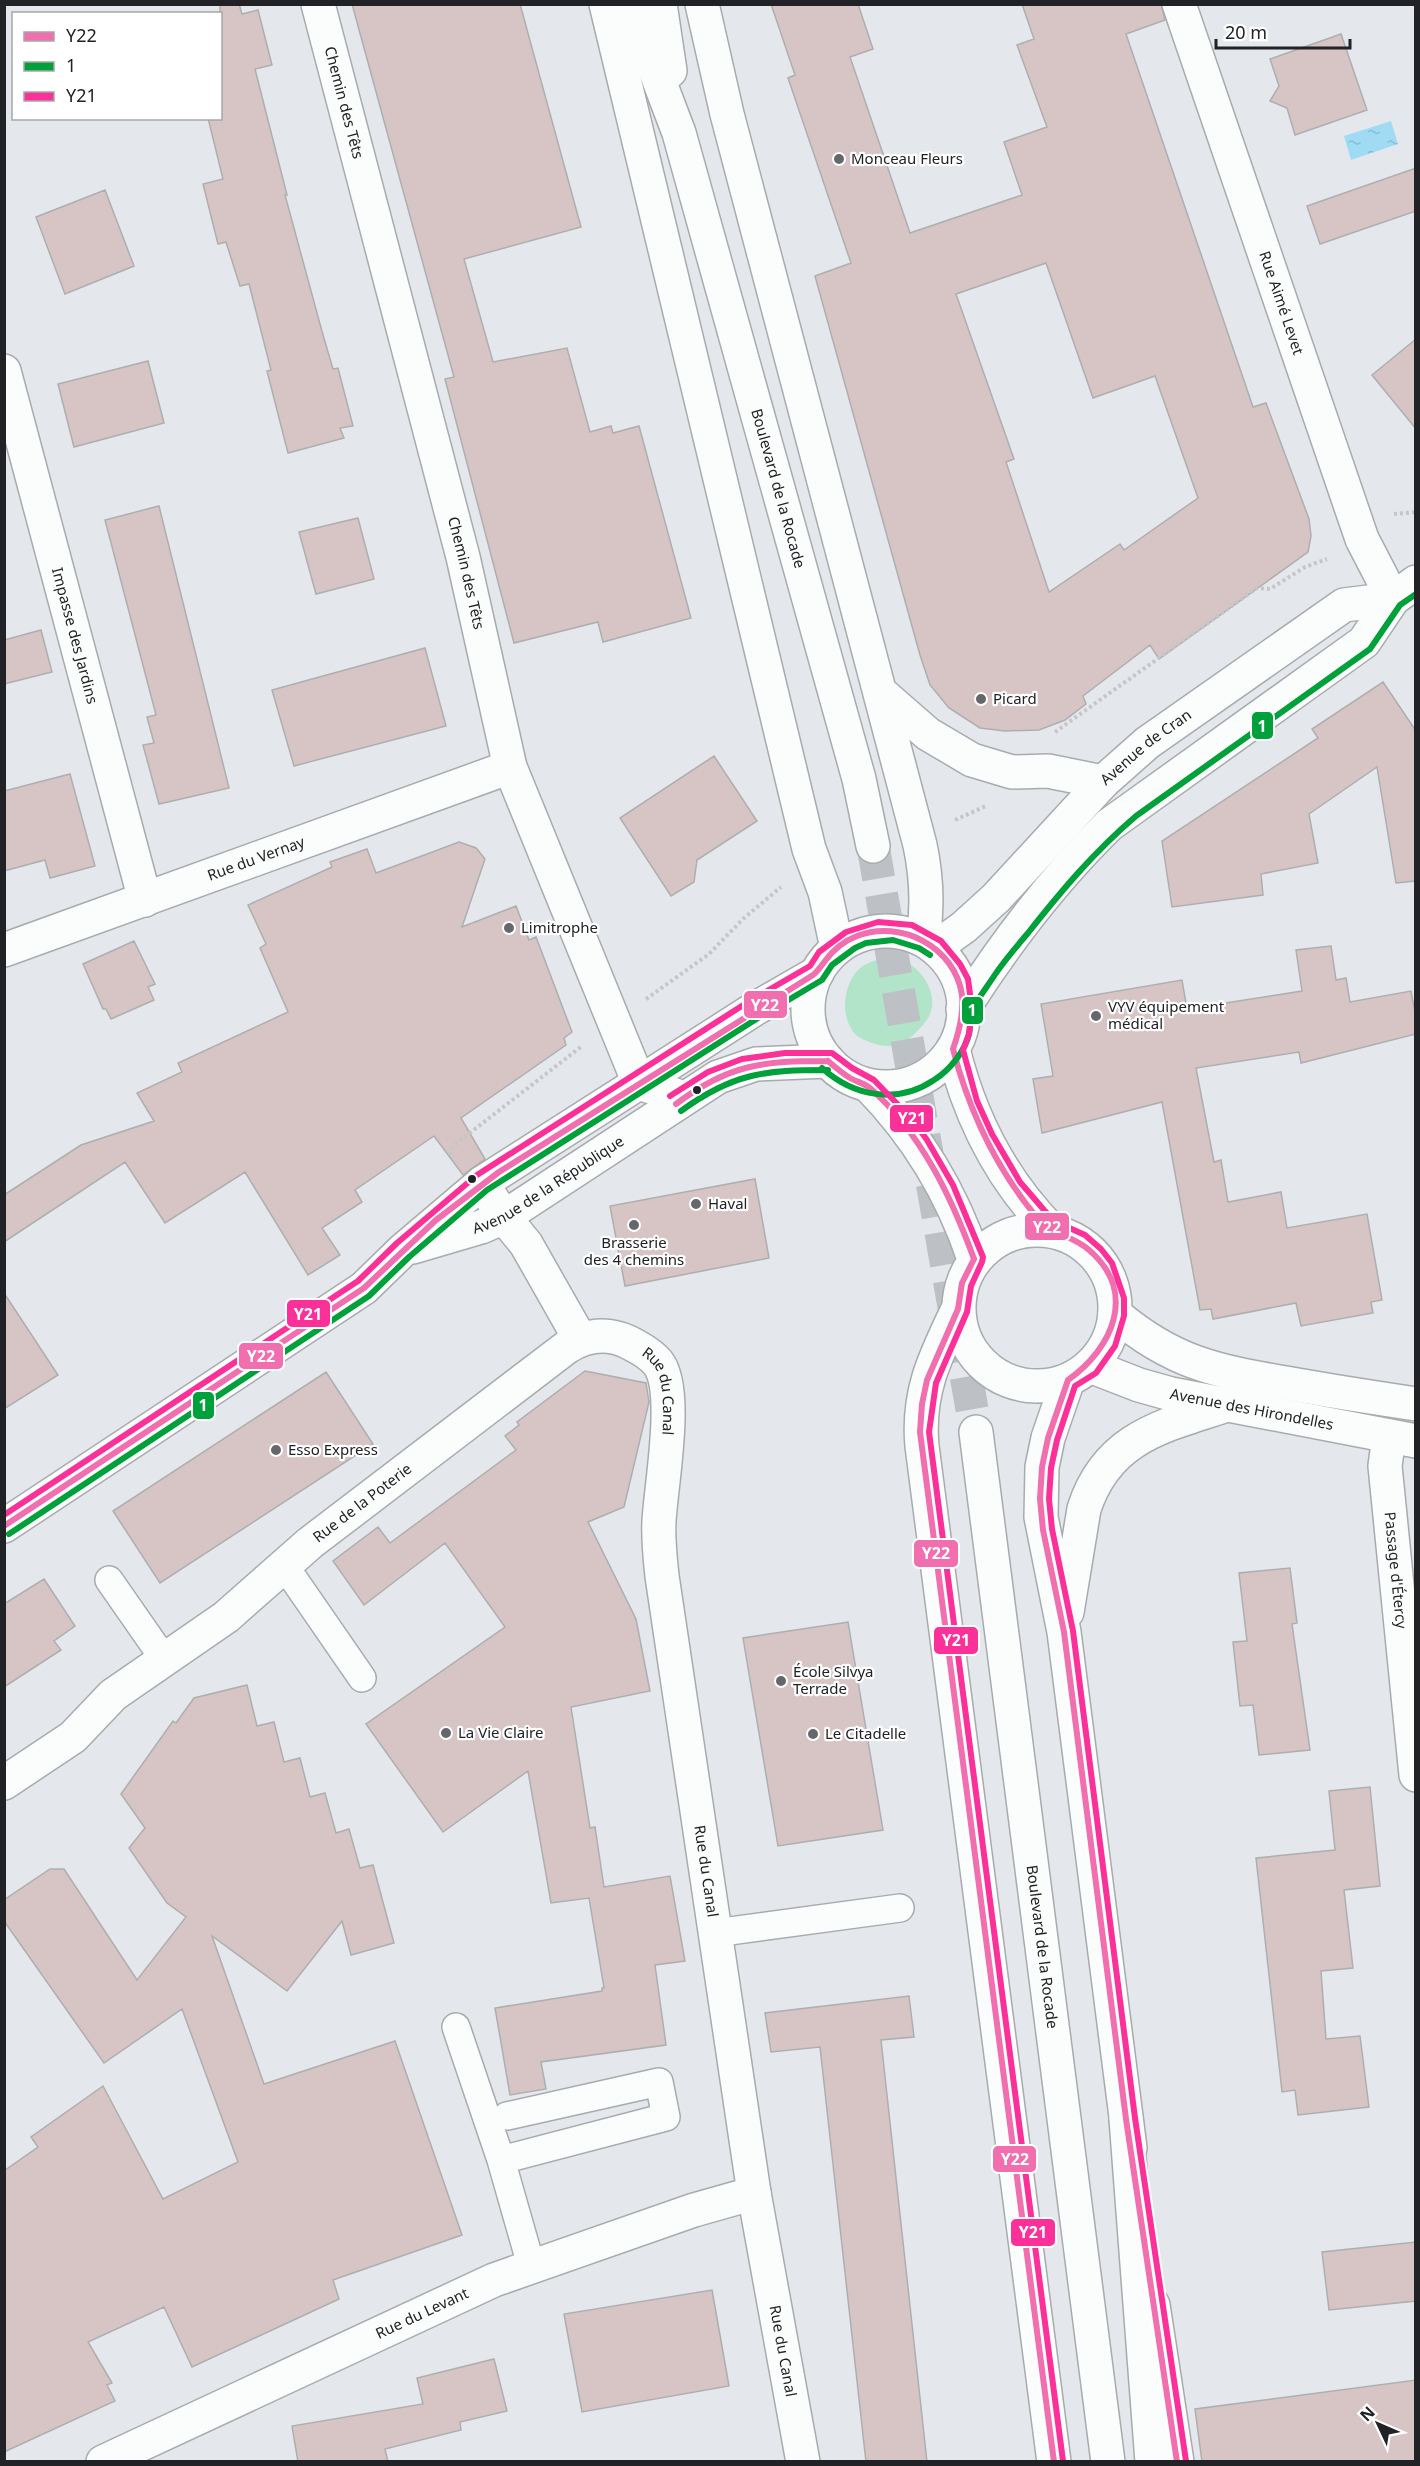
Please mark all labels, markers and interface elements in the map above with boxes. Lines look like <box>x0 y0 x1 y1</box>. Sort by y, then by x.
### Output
legend <box>12 12 222 120</box>
scale bar <box>1216 12 1350 50</box>
text: 20 m <box>1225 20 1267 44</box>
text: Y22 <box>66 23 97 47</box>
street label: Chemin des Têts <box>321 44 369 161</box>
text: 1 <box>66 53 76 77</box>
text: Y21 <box>66 83 97 107</box>
place label: Monceau Fleurs <box>851 148 963 168</box>
marker: Monceau Fleurs <box>832 152 846 166</box>
street label: Rue Aimé Levet <box>1255 248 1309 358</box>
street label: Boulevard de la Rocade <box>747 406 811 570</box>
street label: Chemin des Têts <box>444 514 490 631</box>
street label: Impasse des Jardins <box>48 565 103 706</box>
place label: Picard <box>993 688 1037 708</box>
marker: Picard <box>974 692 988 706</box>
street label: Avenue de Cran <box>1095 704 1195 789</box>
line badge: 1 <box>1251 711 1274 740</box>
text: 1 <box>1257 715 1267 737</box>
street label: Rue du Vernay <box>204 831 307 885</box>
place label: Limitrophe <box>521 917 598 937</box>
marker: Limitrophe <box>502 921 516 935</box>
line badge: Y22 <box>743 990 788 1019</box>
text: Y22 <box>751 994 779 1016</box>
line badge: 1 <box>961 996 984 1025</box>
place label: VYV équipement médical <box>1108 996 1225 1033</box>
text: 1 <box>967 999 977 1021</box>
marker: VYV équipement médical <box>1089 1009 1103 1023</box>
unlabelled marker <box>691 1084 703 1096</box>
line badge: Y21 <box>889 1104 934 1133</box>
text: Y21 <box>898 1107 926 1129</box>
street label: Avenue de la République <box>470 1130 627 1238</box>
unlabelled marker <box>466 1173 478 1185</box>
place label: Haval <box>708 1193 747 1213</box>
marker: Haval <box>689 1197 703 1211</box>
line badge: Y22 <box>1024 1212 1070 1241</box>
text: Y22 <box>1033 1216 1061 1238</box>
marker: Brasserie des 4 chemins <box>627 1218 641 1232</box>
place label: Brasserie des 4 chemins <box>584 1232 684 1269</box>
line badge: Y21 <box>286 1299 331 1328</box>
text: Y21 <box>294 1303 322 1325</box>
line badge: Y22 <box>238 1342 284 1370</box>
street label: Rue du Canal <box>639 1342 679 1436</box>
text: Y22 <box>247 1345 275 1367</box>
street label: Avenue des Hirondelles <box>1169 1383 1335 1434</box>
line badge: 1 <box>192 1391 215 1420</box>
text: 1 <box>198 1394 208 1416</box>
place label: Esso Express <box>288 1439 378 1459</box>
marker: Esso Express <box>269 1443 283 1457</box>
street label: Rue de la Poterie <box>308 1458 415 1546</box>
street label: Passage d'Étercy <box>1381 1511 1412 1630</box>
line badge: Y22 <box>913 1539 959 1568</box>
text: Y22 <box>922 1542 950 1564</box>
line badge: Y21 <box>933 1626 979 1655</box>
text: Y21 <box>942 1629 970 1651</box>
place label: École Silvya Terrade <box>793 1661 874 1698</box>
marker: École Silvya Terrade <box>774 1674 788 1688</box>
place label: La Vie Claire <box>458 1722 543 1742</box>
place label: Le Citadelle <box>825 1723 906 1743</box>
marker: La Vie Claire <box>439 1726 453 1740</box>
marker: Le Citadelle <box>806 1727 820 1741</box>
street label: Rue du Canal <box>690 1824 724 1918</box>
street label: Boulevard de la Rocade <box>1023 1864 1063 2030</box>
line badge: Y22 <box>992 2145 1037 2173</box>
text: Y22 <box>1001 2148 1029 2170</box>
line badge: Y21 <box>1010 2218 1056 2247</box>
text: Y21 <box>1019 2221 1047 2243</box>
street label: Rue du Levant <box>372 2282 472 2343</box>
street label: Rue du Canal <box>766 2303 802 2398</box>
north arrow <box>1348 2394 1408 2454</box>
text: N <box>1355 2401 1380 2426</box>

